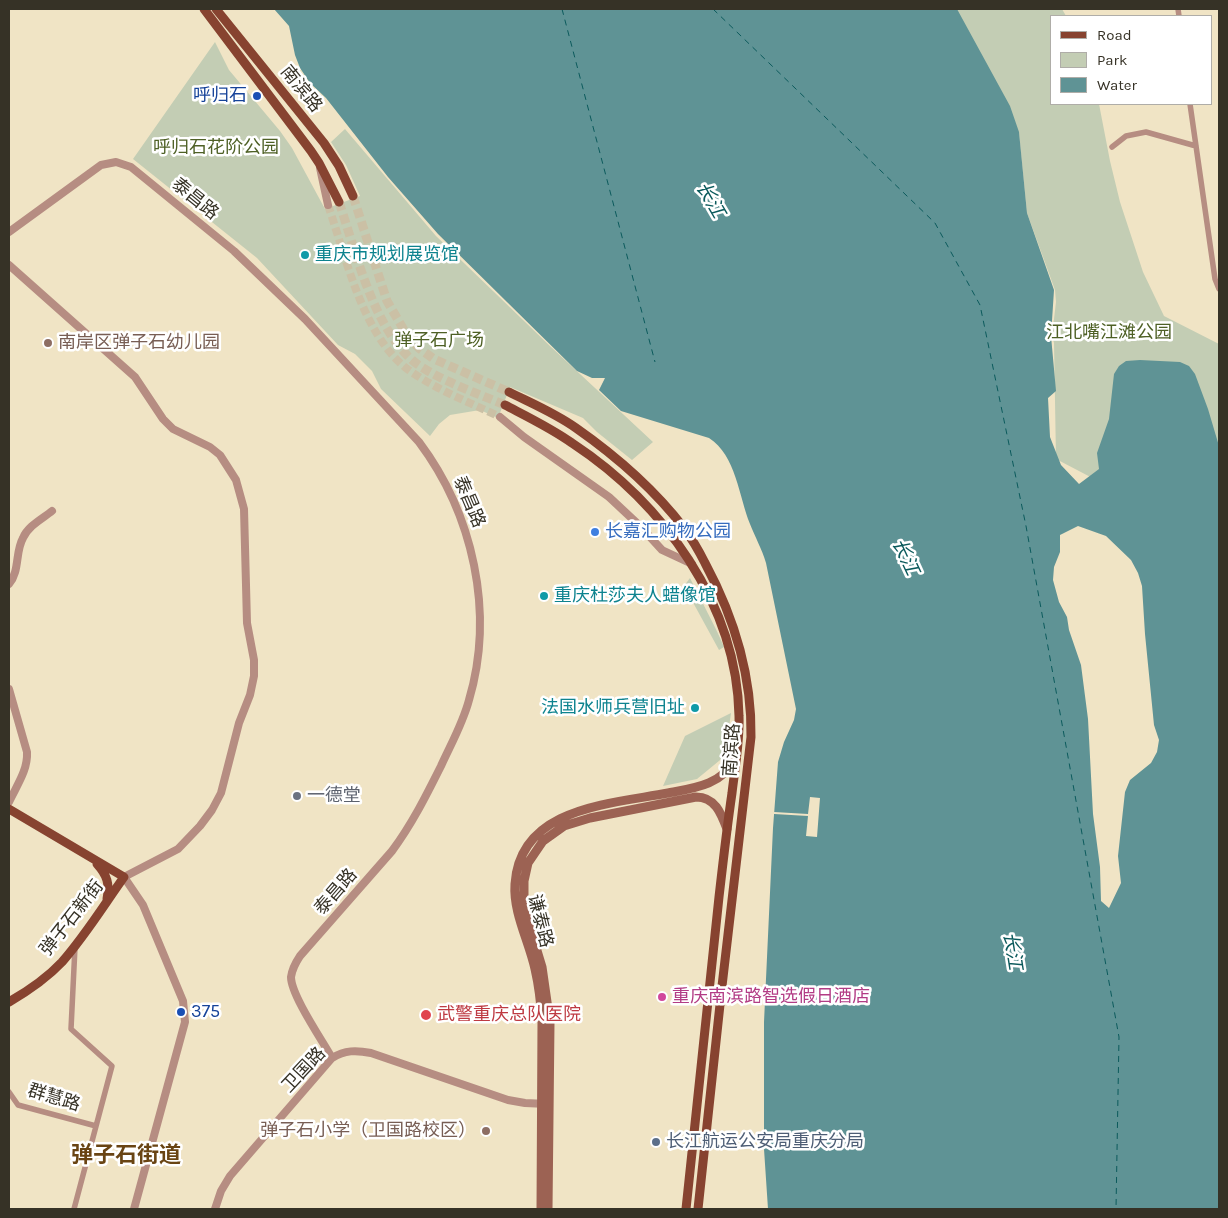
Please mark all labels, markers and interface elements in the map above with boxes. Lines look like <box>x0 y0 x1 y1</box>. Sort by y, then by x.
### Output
legend <box>1050 15 1213 105</box>
text: Road <box>1097 26 1132 44</box>
text: Park <box>1097 51 1127 69</box>
street label: 南滨路 <box>276 61 326 117</box>
text: Water <box>1097 76 1137 94</box>
place label: 呼归石 <box>193 85 247 107</box>
marker: 呼归石 <box>251 90 263 102</box>
park label: 呼归石花阶公园 <box>153 137 279 159</box>
street label: 泰昌路 <box>167 174 223 224</box>
water label: 长江 <box>691 178 729 222</box>
place label: 重庆市规划展览馆 <box>315 244 459 266</box>
marker: 重庆市规划展览馆 <box>299 249 311 261</box>
park label: 江北嘴江滩公园 <box>1046 322 1172 344</box>
park label: 弹子石广场 <box>394 330 484 352</box>
place label: 南岸区弹子石幼儿园 <box>58 332 220 354</box>
marker: 南岸区弹子石幼儿园 <box>42 337 54 349</box>
street label: 泰昌路 <box>449 473 489 531</box>
place label: 长嘉汇购物公园 <box>605 521 731 543</box>
marker: 长嘉汇购物公园 <box>589 526 601 538</box>
water label: 长江 <box>887 535 923 579</box>
place label: 重庆杜莎夫人蜡像馆 <box>554 585 716 607</box>
marker: 重庆杜莎夫人蜡像馆 <box>538 590 550 602</box>
place label: 法国水师兵营旧址 <box>541 697 685 719</box>
marker: 法国水师兵营旧址 <box>689 702 701 714</box>
street label: 南滨路 <box>719 722 745 778</box>
place label: 一德堂 <box>307 785 361 807</box>
marker: 一德堂 <box>291 790 303 802</box>
street label: 泰昌路 <box>310 865 362 919</box>
street label: 弹子石新街 <box>36 876 108 960</box>
street label: 谦泰路 <box>523 892 557 950</box>
water label: 长江 <box>998 930 1026 972</box>
place label: 重庆南滨路智选假日酒店 <box>672 986 870 1008</box>
marker: 重庆南滨路智选假日酒店 <box>656 991 668 1003</box>
place label: 375 <box>191 1001 220 1023</box>
place label: 武警重庆总队医院 <box>437 1004 581 1026</box>
marker: 375 <box>175 1006 187 1018</box>
marker: 武警重庆总队医院 <box>419 1008 433 1022</box>
street label: 卫国路 <box>278 1043 330 1097</box>
street label: 群慧路 <box>25 1080 83 1116</box>
place label: 弹子石小学（卫国路校区） <box>260 1120 476 1142</box>
marker: 弹子石小学（卫国路校区） <box>480 1125 492 1137</box>
place label: 长江航运公安局重庆分局 <box>666 1131 864 1153</box>
marker: 长江航运公安局重庆分局 <box>650 1136 662 1148</box>
district label: 弹子石街道 <box>71 1143 181 1169</box>

